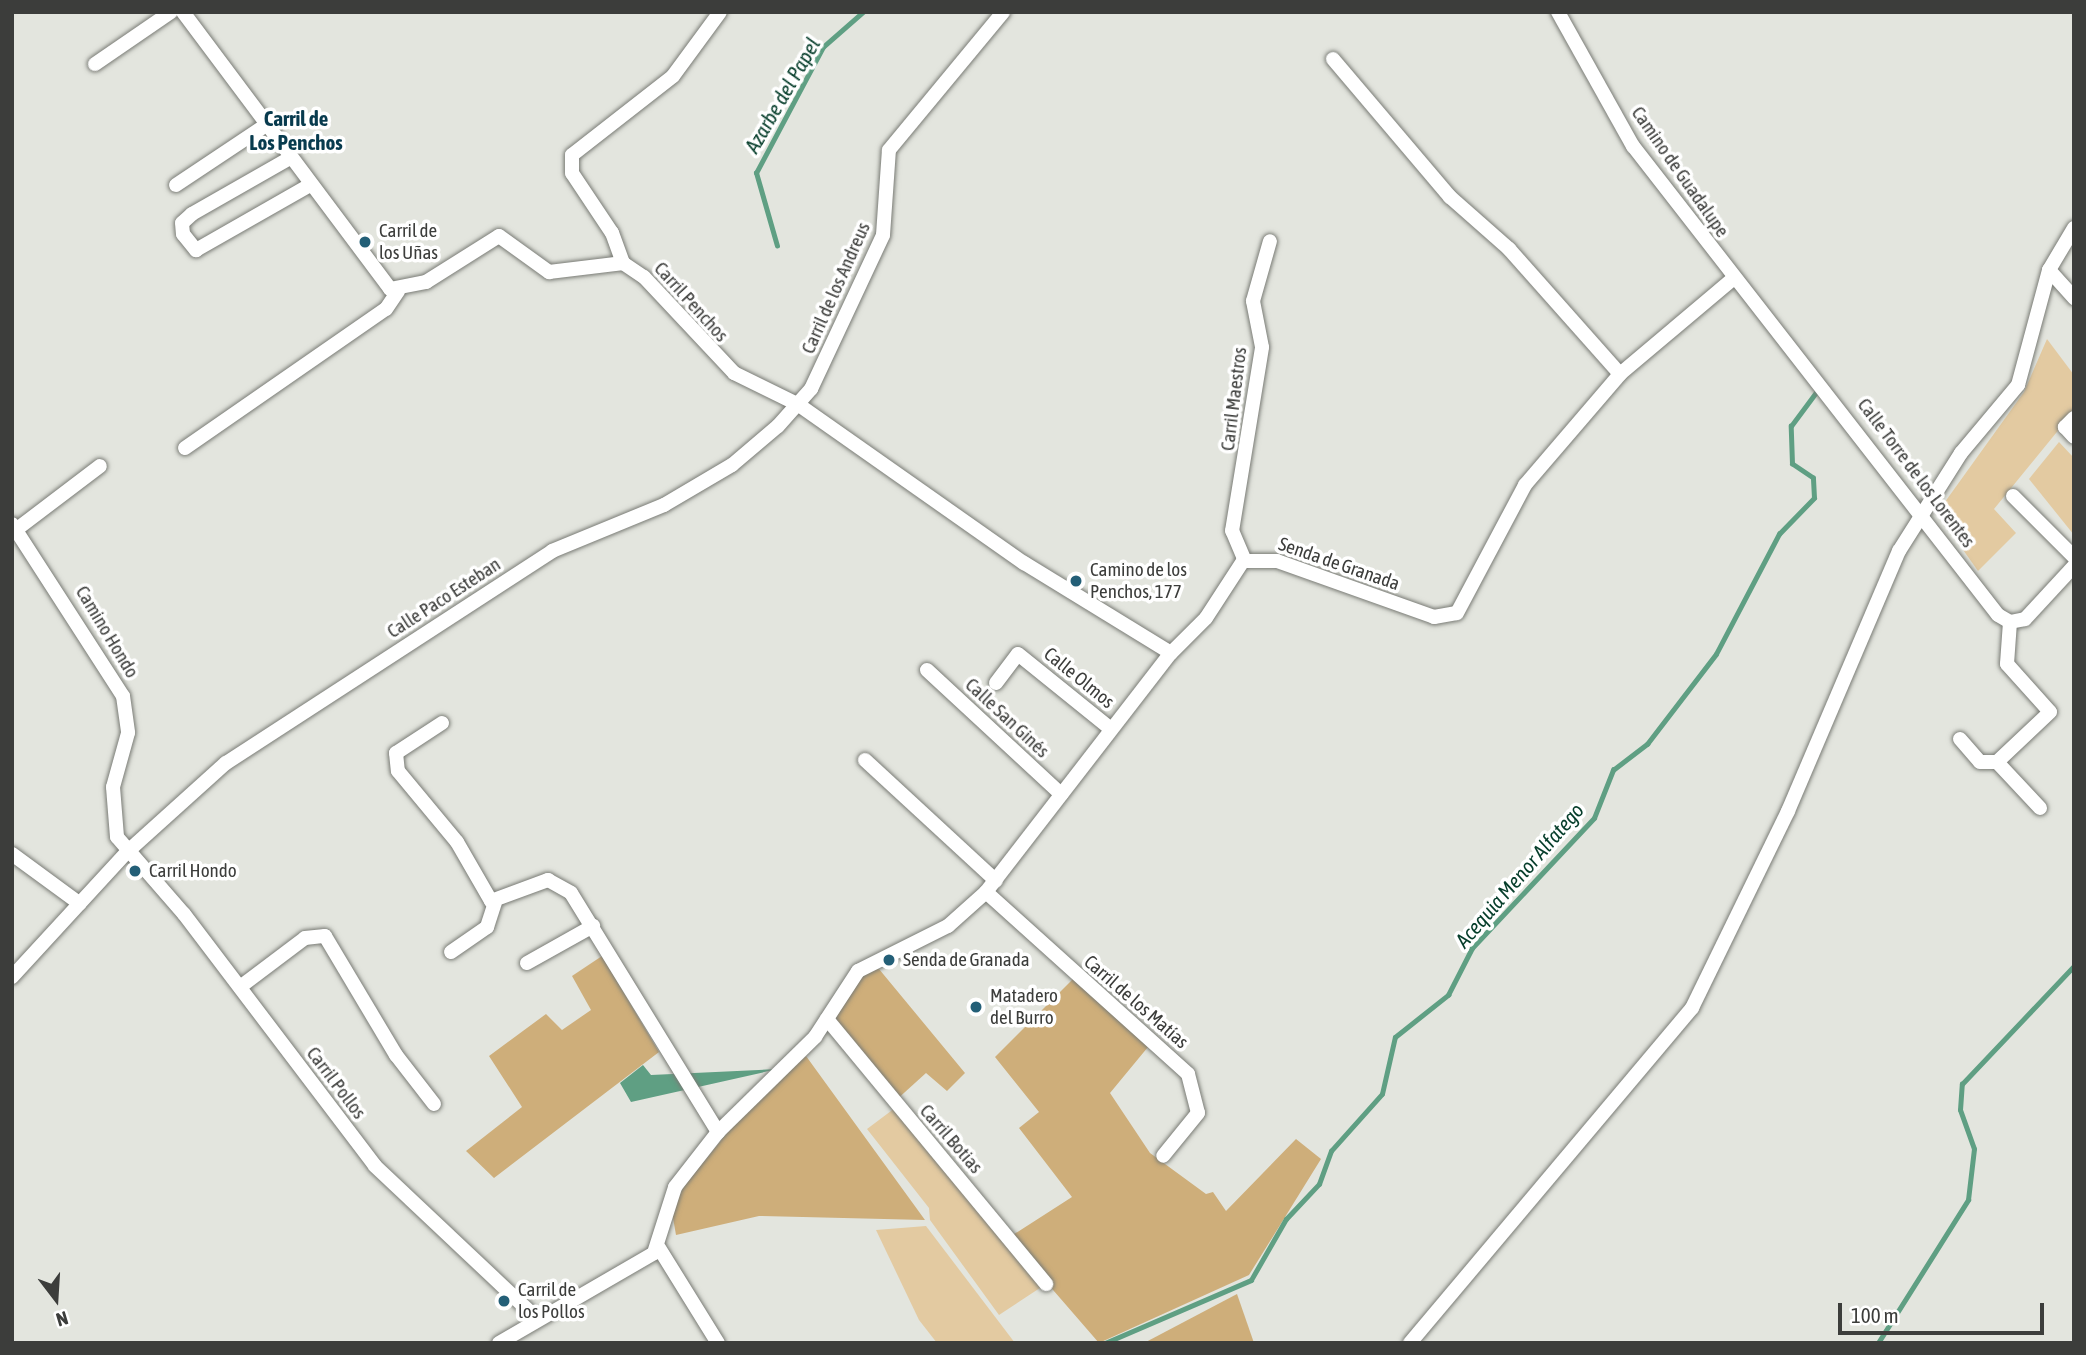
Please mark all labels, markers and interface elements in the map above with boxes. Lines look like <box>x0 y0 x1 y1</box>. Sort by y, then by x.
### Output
water label: Azarbe del Papel <box>739 33 825 157</box>
street label: Camino de Guadalupe <box>1626 102 1734 242</box>
district label: Carril de Los Penchos <box>249 105 343 155</box>
street label: Carril de los Andreus <box>797 219 875 357</box>
place label: Carril de los Uñas <box>379 220 438 264</box>
marker: Carril de los Uñas <box>357 234 373 250</box>
street label: Carril Penchos <box>649 257 733 347</box>
street label: Carril Maestros <box>1216 346 1252 452</box>
street label: Calle Torre de los Lorentes <box>1853 394 1979 552</box>
street label: Senda de Granada <box>1275 533 1403 595</box>
street label: Calle Paco Esteban <box>383 553 505 643</box>
place label: Camino de los Penchos, 177 <box>1090 559 1187 603</box>
marker: Camino de los Penchos, 177 <box>1068 573 1084 589</box>
street label: Camino Hondo <box>71 582 143 682</box>
street label: Calle Olmos <box>1039 643 1119 713</box>
street label: Calle San Ginés <box>960 673 1054 763</box>
water label: Acequia Menor Alfatego <box>1449 798 1589 952</box>
place label: Carril Hondo <box>149 860 237 882</box>
marker: Carril Hondo <box>127 863 143 879</box>
place label: Senda de Granada <box>903 949 1030 971</box>
street label: Carril de los Matías <box>1079 950 1193 1054</box>
marker: Senda de Granada <box>881 952 897 968</box>
place label: Matadero del Burro <box>990 985 1058 1029</box>
marker: Matadero del Burro <box>968 999 984 1015</box>
street label: Carril Pollos <box>302 1043 370 1123</box>
street label: Carril Botias <box>915 1100 987 1178</box>
north arrow <box>21 1264 91 1334</box>
place label: Carril de los Pollos <box>518 1279 585 1323</box>
scale bar <box>1841 1288 2048 1332</box>
marker: Carril de los Pollos <box>496 1293 512 1309</box>
text: 100 m <box>1851 1303 1899 1327</box>
text: N <box>54 1307 71 1331</box>

